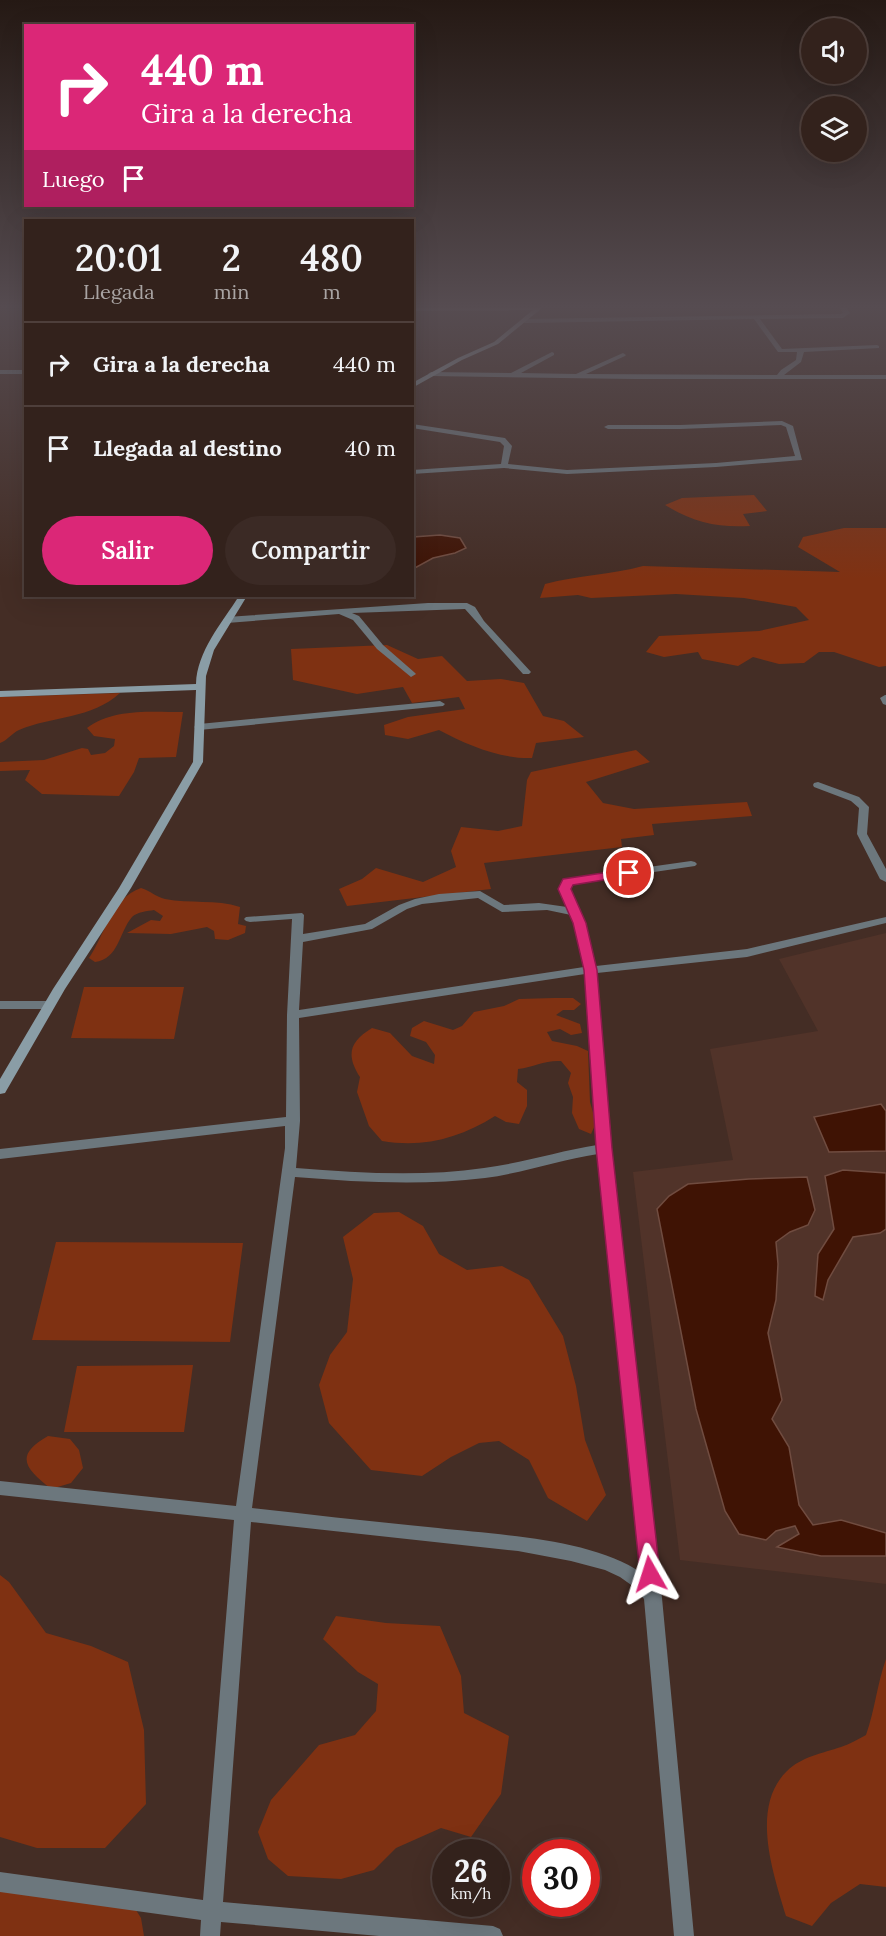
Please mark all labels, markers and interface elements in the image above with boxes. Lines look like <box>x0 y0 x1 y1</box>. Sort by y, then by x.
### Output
map controls <box>801 18 867 162</box>
button: sound <box>801 18 867 84</box>
text: 440 m <box>141 43 264 97</box>
icon: right <box>42 48 120 126</box>
text: Gira a la derecha <box>141 96 352 130</box>
button: layers <box>801 96 867 162</box>
icon: arrive <box>117 162 150 195</box>
text: Luego <box>42 165 105 193</box>
text: 20:01 <box>75 235 163 281</box>
text: 2 <box>222 235 241 281</box>
text: 480 <box>300 235 363 281</box>
text: Llegada <box>83 279 155 304</box>
text: min <box>214 279 249 304</box>
text: m <box>323 279 341 304</box>
icon: right <box>42 348 75 381</box>
text: Gira a la derecha <box>93 350 270 378</box>
text: 440 m <box>333 350 396 378</box>
icon: arrive <box>42 432 75 465</box>
text: Llegada al destino <box>93 434 282 462</box>
text: 40 m <box>345 434 396 462</box>
button: Salir <box>42 516 213 585</box>
button: Compartir <box>225 516 396 585</box>
pin <box>603 847 654 898</box>
icon: arrive <box>612 856 645 889</box>
position arrow <box>618 1542 682 1606</box>
speed limit sign: 30 <box>522 1839 600 1917</box>
text: 26 <box>454 1852 488 1890</box>
text: km/h <box>451 1884 491 1903</box>

